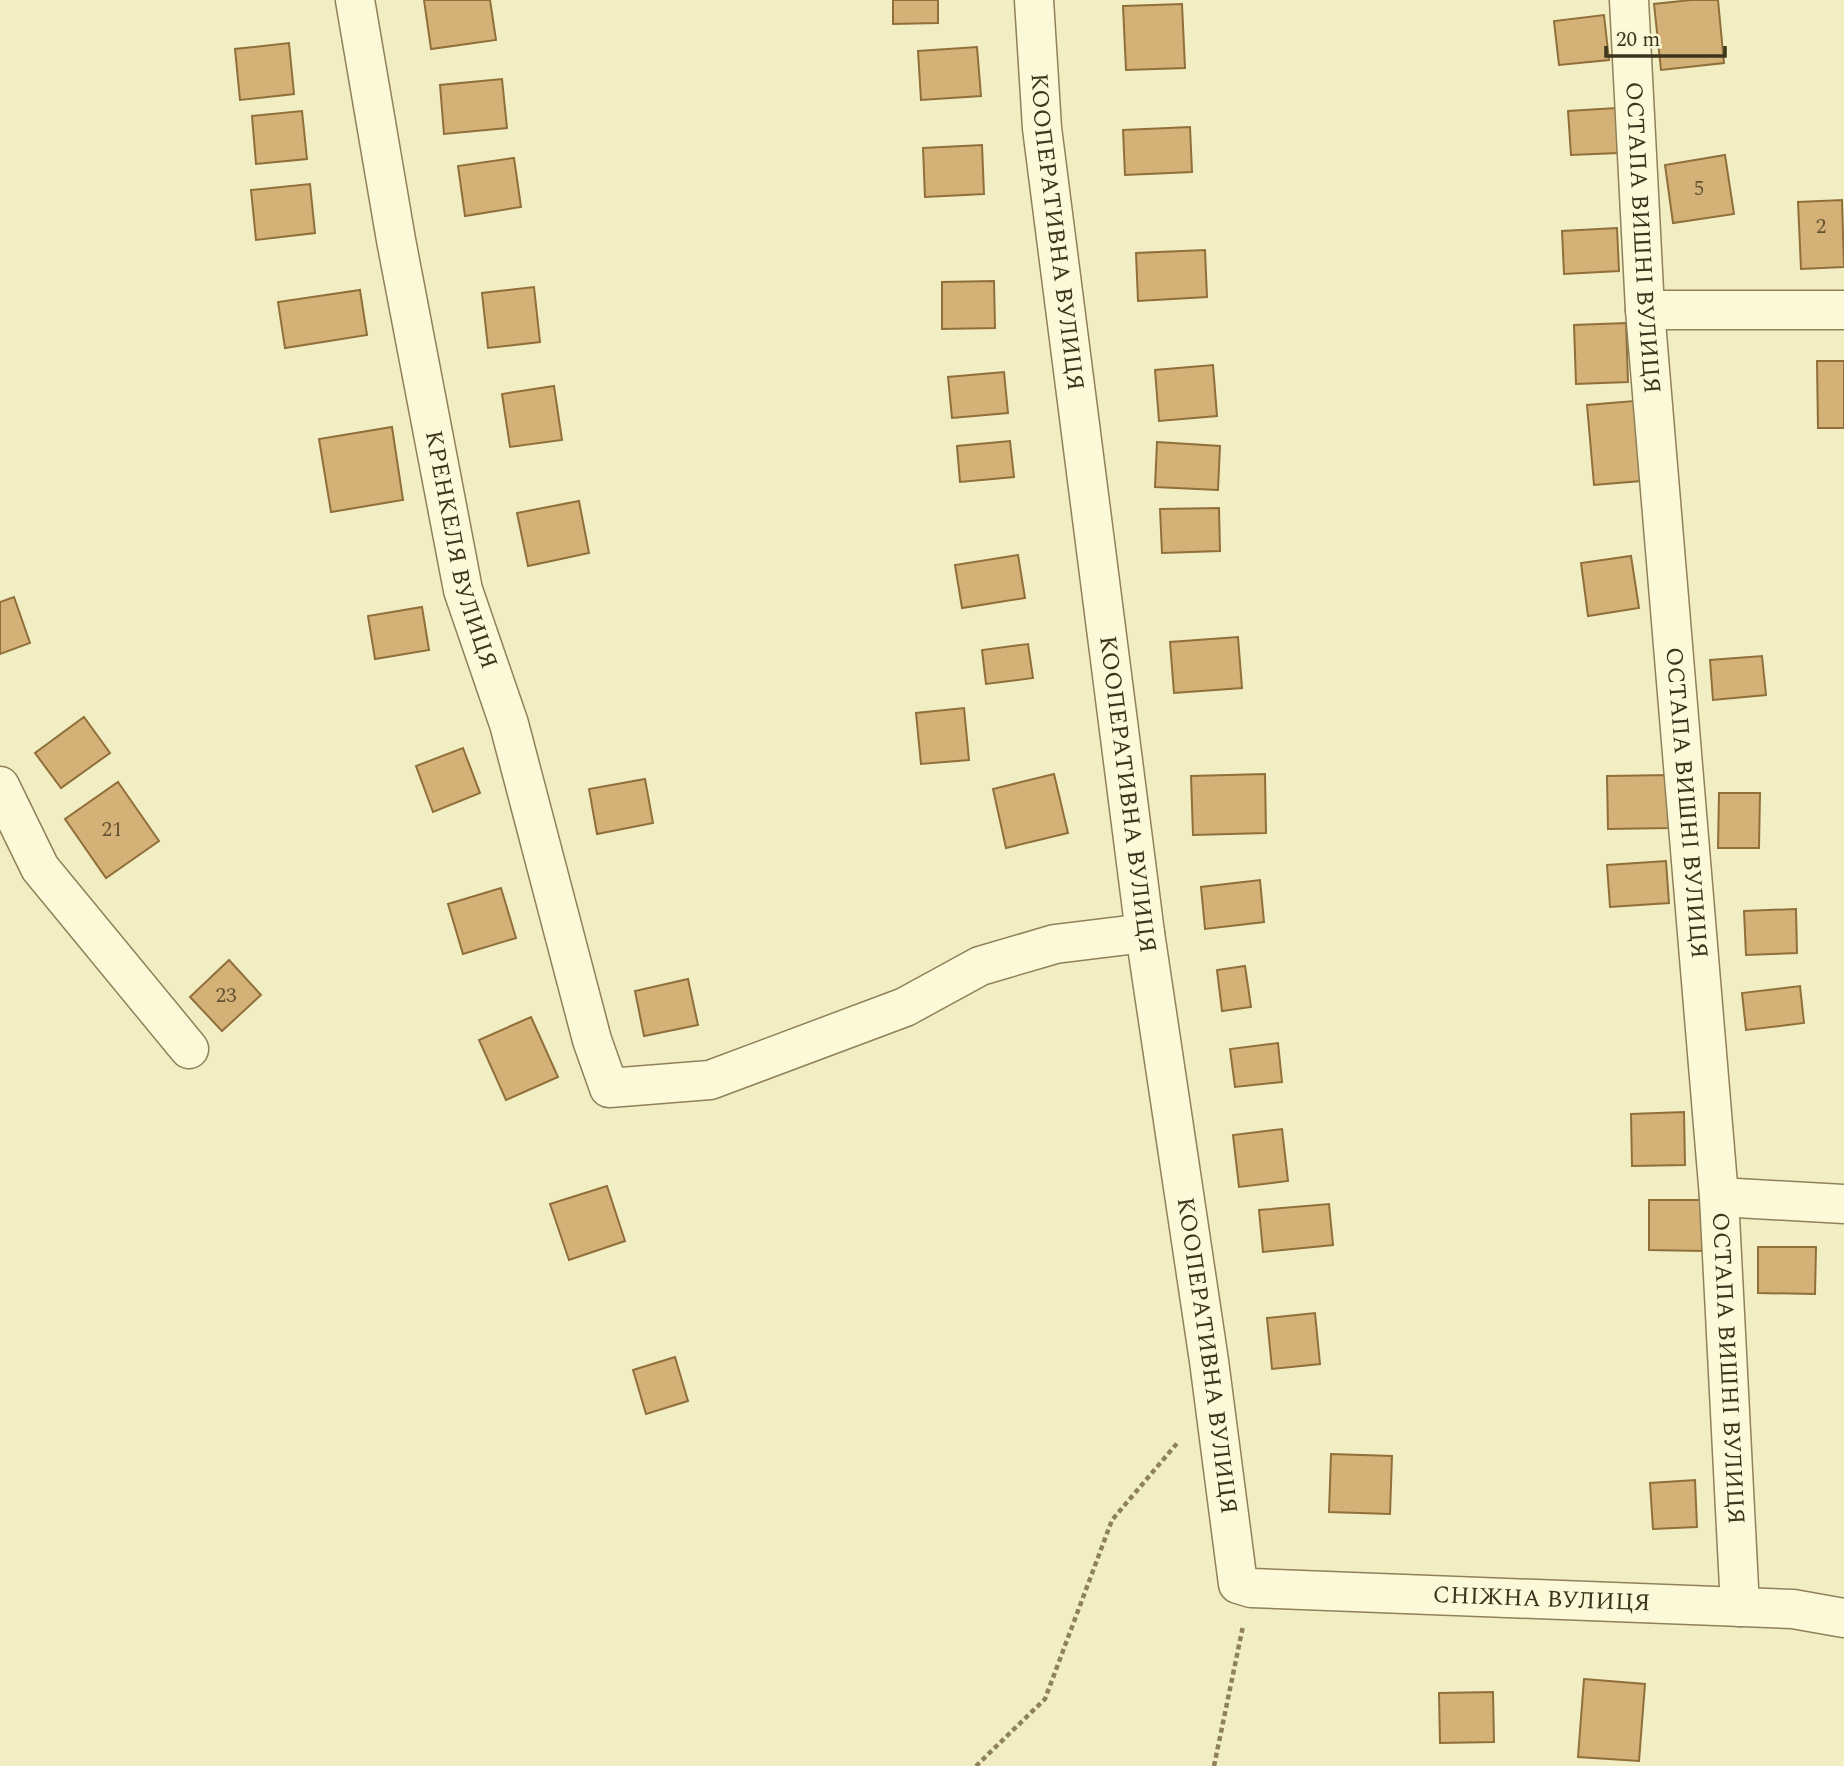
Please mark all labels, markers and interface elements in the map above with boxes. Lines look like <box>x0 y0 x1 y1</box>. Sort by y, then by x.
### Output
scale bar <box>1606 14 1725 58</box>
text: 20 m <box>1616 24 1660 56</box>
street label: КООПЕРАТИВНА ВУЛИЦЯ <box>1021 72 1093 393</box>
street label: ОСТАПА ВИШНІ ВУЛИЦЯ <box>1615 81 1670 395</box>
house number: 5 <box>1694 173 1704 205</box>
house number: 2 <box>1816 211 1826 243</box>
street label: КРЕНКЕЛЯ ВУЛИЦЯ <box>415 427 507 674</box>
street label: КООПЕРАТИВНА ВУЛИЦЯ <box>1089 634 1166 955</box>
street label: ОСТАПА ВИШНІ ВУЛИЦЯ <box>1655 646 1717 960</box>
house number: 21 <box>102 814 123 846</box>
house number: 23 <box>216 980 237 1012</box>
street label: КООПЕРАТИВНА ВУЛИЦЯ <box>1167 1195 1247 1516</box>
street label: ОСТАПА ВИШНІ ВУЛИЦЯ <box>1702 1211 1754 1525</box>
street label: СНІЖНА ВУЛИЦЯ <box>1432 1577 1651 1621</box>

